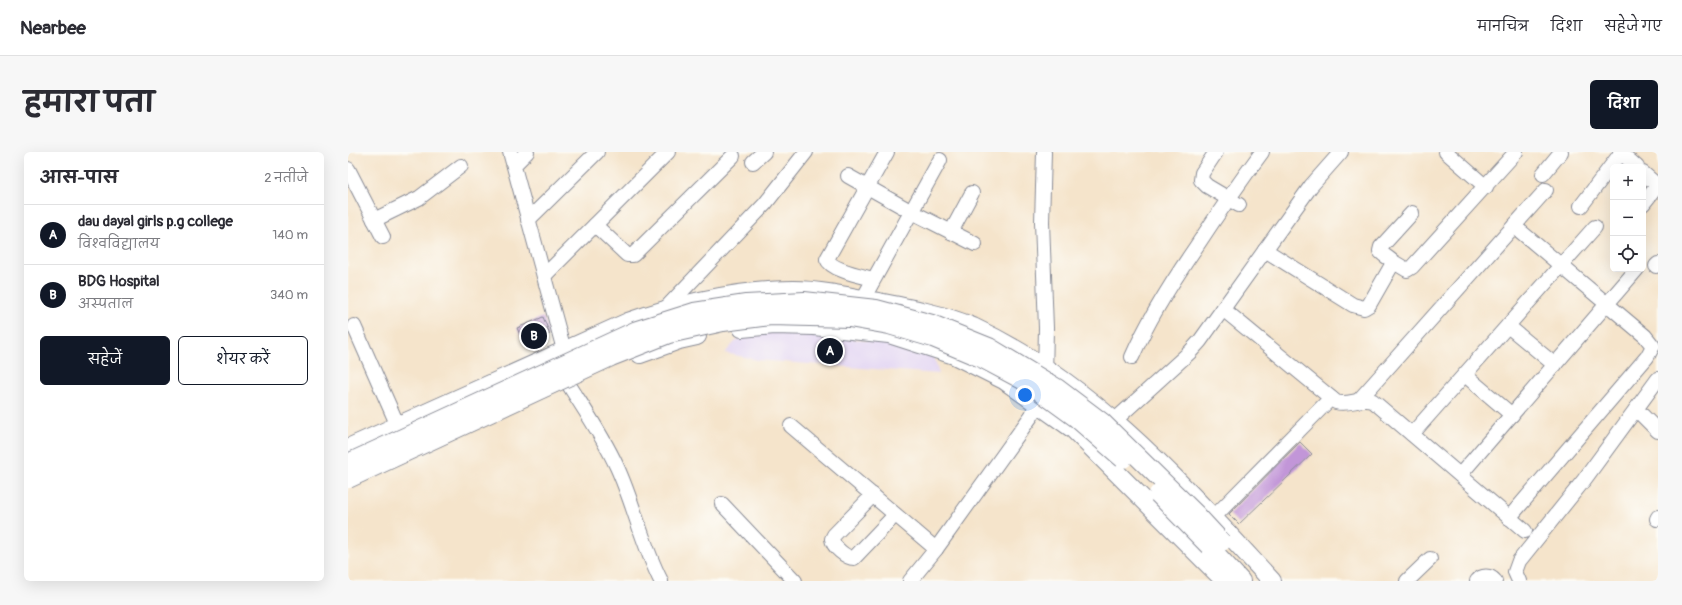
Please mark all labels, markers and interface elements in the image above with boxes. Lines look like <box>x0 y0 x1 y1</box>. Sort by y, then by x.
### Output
text: Nearbee <box>20 16 86 40</box>
text: मानचित्र <box>1477 18 1529 35</box>
text: दिशा <box>1551 18 1582 35</box>
text: सहेजे गए <box>1604 18 1662 35</box>
button: दिशा <box>1590 80 1658 129</box>
text: हमारा पता <box>24 86 155 121</box>
map controls <box>1610 164 1646 272</box>
button: + <box>1610 164 1646 200</box>
text: आस-पास <box>40 167 118 188</box>
text: 2 नतीजे <box>264 170 308 186</box>
button: − <box>1610 200 1646 236</box>
text: dau dayal girls p.g college <box>78 212 233 231</box>
text: A <box>49 227 57 243</box>
text: 140 m <box>272 227 308 243</box>
text: विश्वविद्यालय <box>78 236 160 252</box>
button: locate <box>1610 236 1646 272</box>
text: BDG Hospital <box>78 272 160 291</box>
text: B <box>49 287 57 303</box>
text: 340 m <box>270 287 308 303</box>
text: अस्पताल <box>78 296 133 312</box>
pin: B <box>521 321 547 351</box>
button: सहेजें <box>40 336 170 385</box>
button: शेयर करें <box>178 336 308 385</box>
pin: A <box>817 336 843 366</box>
your location <box>1015 385 1035 405</box>

